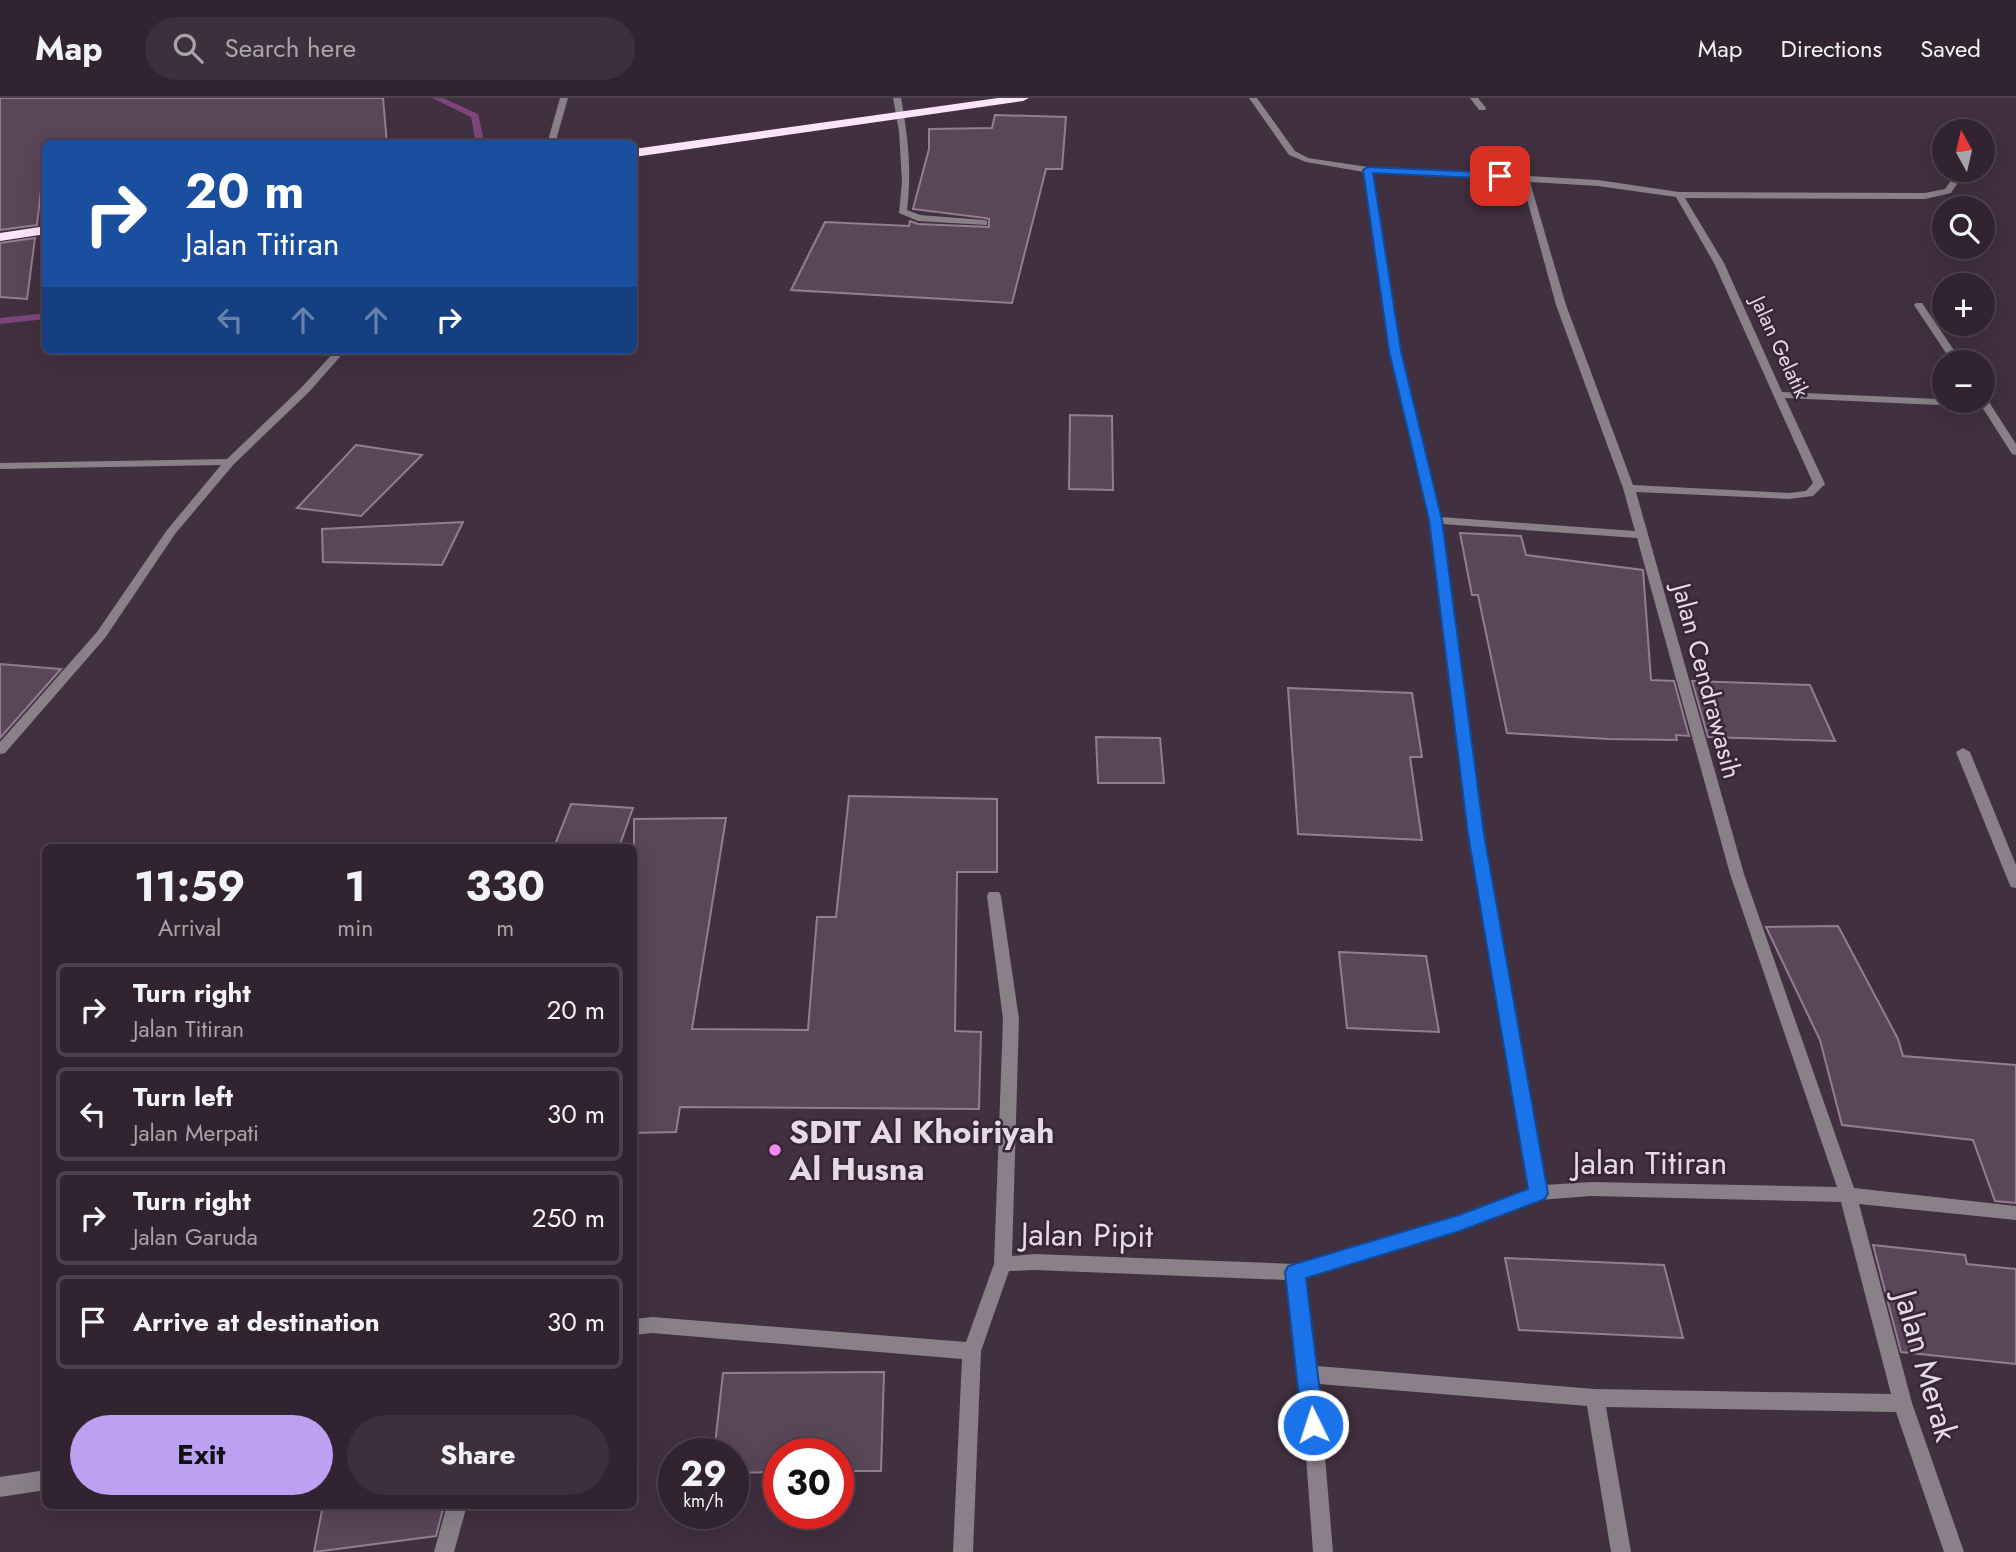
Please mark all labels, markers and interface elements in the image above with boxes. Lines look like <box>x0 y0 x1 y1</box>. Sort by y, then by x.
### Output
search box <box>145 17 635 80</box>
text: Map <box>35 25 103 72</box>
icon: search <box>169 29 207 67</box>
text: Search here <box>225 29 356 67</box>
text: Map <box>1698 31 1743 66</box>
text: Directions <box>1781 31 1882 66</box>
text: Saved <box>1920 31 1981 66</box>
north arrow <box>1932 119 1995 182</box>
map controls <box>1932 119 1995 413</box>
pin <box>1470 146 1530 206</box>
text: 20 m <box>185 156 304 226</box>
icon: arrive <box>1481 157 1519 195</box>
icon: right <box>70 168 161 259</box>
button: search <box>1932 196 1995 259</box>
text: Jalan Titiran <box>185 221 340 267</box>
button: + <box>1932 273 1995 336</box>
street label: Jalan Gelatik <box>1742 288 1817 403</box>
icon: left <box>211 301 249 339</box>
icon: ahead <box>284 301 322 339</box>
icon: ahead <box>357 301 395 339</box>
icon: right <box>430 301 468 339</box>
button: − <box>1932 350 1995 413</box>
street label: Jalan Cendrawasih <box>1662 576 1751 783</box>
text: 11:59 <box>134 856 245 917</box>
text: 1 <box>345 856 366 917</box>
text: 330 <box>465 856 545 917</box>
text: Arrival <box>158 911 221 945</box>
text: min <box>337 911 373 945</box>
text: m <box>496 911 514 945</box>
text: Turn right <box>133 974 251 1012</box>
icon: right <box>74 991 112 1029</box>
text: 20 m <box>547 991 605 1029</box>
text: Jalan Titiran <box>133 1012 244 1046</box>
text: Turn left <box>133 1078 233 1116</box>
icon: left <box>74 1095 112 1133</box>
text: 30 m <box>547 1095 605 1133</box>
place label: SDIT Al Khoiriyah Al Husna <box>788 1109 1054 1192</box>
text: Jalan Merpati <box>133 1116 259 1150</box>
street label: Jalan Titiran <box>1569 1140 1727 1186</box>
marker: SDIT Al Khoiriyah Al Husna <box>767 1142 783 1158</box>
text: Turn right <box>133 1182 251 1220</box>
icon: right <box>74 1199 112 1237</box>
text: 250 m <box>532 1199 605 1237</box>
street label: Jalan Pipit <box>1016 1211 1154 1259</box>
text: Jalan Garuda <box>133 1220 258 1254</box>
street label: Jalan Merak <box>1881 1281 1970 1448</box>
icon: arrive <box>74 1303 112 1341</box>
text: Arrive at destination <box>133 1303 380 1341</box>
text: 30 m <box>547 1303 605 1341</box>
position arrow <box>1276 1388 1350 1462</box>
button: Exit <box>70 1415 333 1495</box>
button: Share <box>347 1415 609 1495</box>
speed limit sign: 30 <box>763 1438 854 1529</box>
text: 29 <box>680 1449 727 1499</box>
text: km/h <box>683 1488 724 1514</box>

